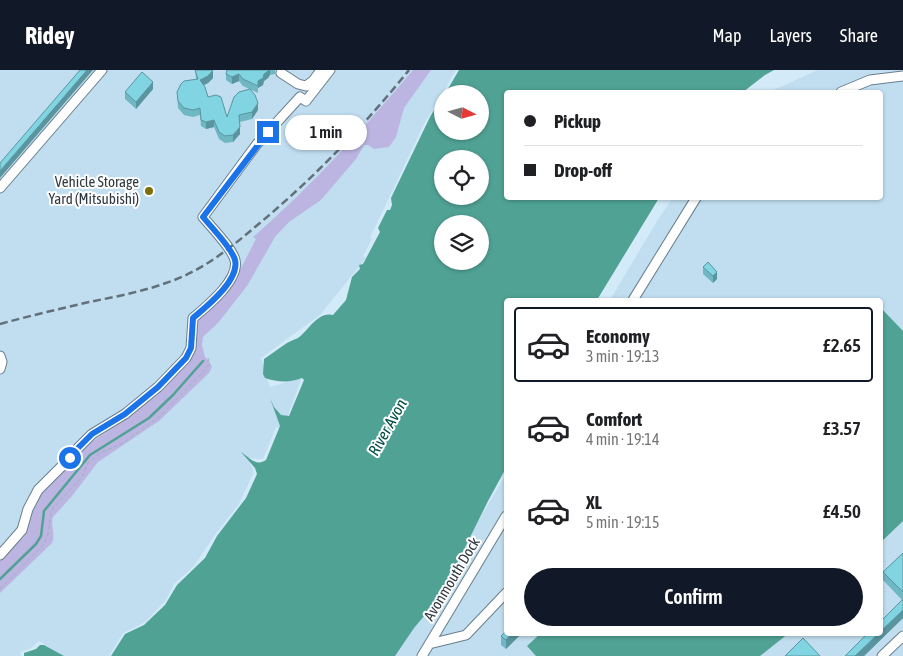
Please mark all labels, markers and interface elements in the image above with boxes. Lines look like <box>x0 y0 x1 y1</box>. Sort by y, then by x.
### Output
text: Ridey <box>25 22 74 49</box>
text: Map <box>712 25 741 46</box>
text: Layers <box>769 25 812 46</box>
text: Share <box>840 25 878 46</box>
north arrow <box>434 85 489 140</box>
map controls <box>434 85 489 270</box>
text: Pickup <box>554 110 601 132</box>
callout: 1 min <box>286 114 368 150</box>
route end <box>257 121 279 143</box>
text: 1 min <box>310 123 342 141</box>
button: locate <box>434 150 489 205</box>
text: Drop-off <box>554 159 612 181</box>
place label: Vehicle Storage Yard (Mitsubishi) <box>49 173 139 207</box>
marker: Vehicle Storage Yard (Mitsubishi) <box>143 185 155 197</box>
button: layers <box>434 215 489 270</box>
icon: car <box>526 322 571 367</box>
text: Economy <box>586 325 650 347</box>
text: £2.65 <box>823 334 861 356</box>
text: 3 min · 19:13 <box>586 347 659 365</box>
water label: River Avon <box>364 395 410 458</box>
icon: car <box>526 405 571 450</box>
text: Comfort <box>586 408 642 430</box>
text: £3.57 <box>823 417 861 439</box>
text: 4 min · 19:14 <box>586 430 659 448</box>
route start <box>59 447 81 469</box>
icon: car <box>526 488 571 533</box>
text: XL <box>586 491 602 513</box>
text: £4.50 <box>823 500 861 522</box>
text: 5 min · 19:15 <box>586 513 659 531</box>
street label: Avonmouth Dock <box>420 534 483 623</box>
button: Confirm <box>524 568 863 626</box>

